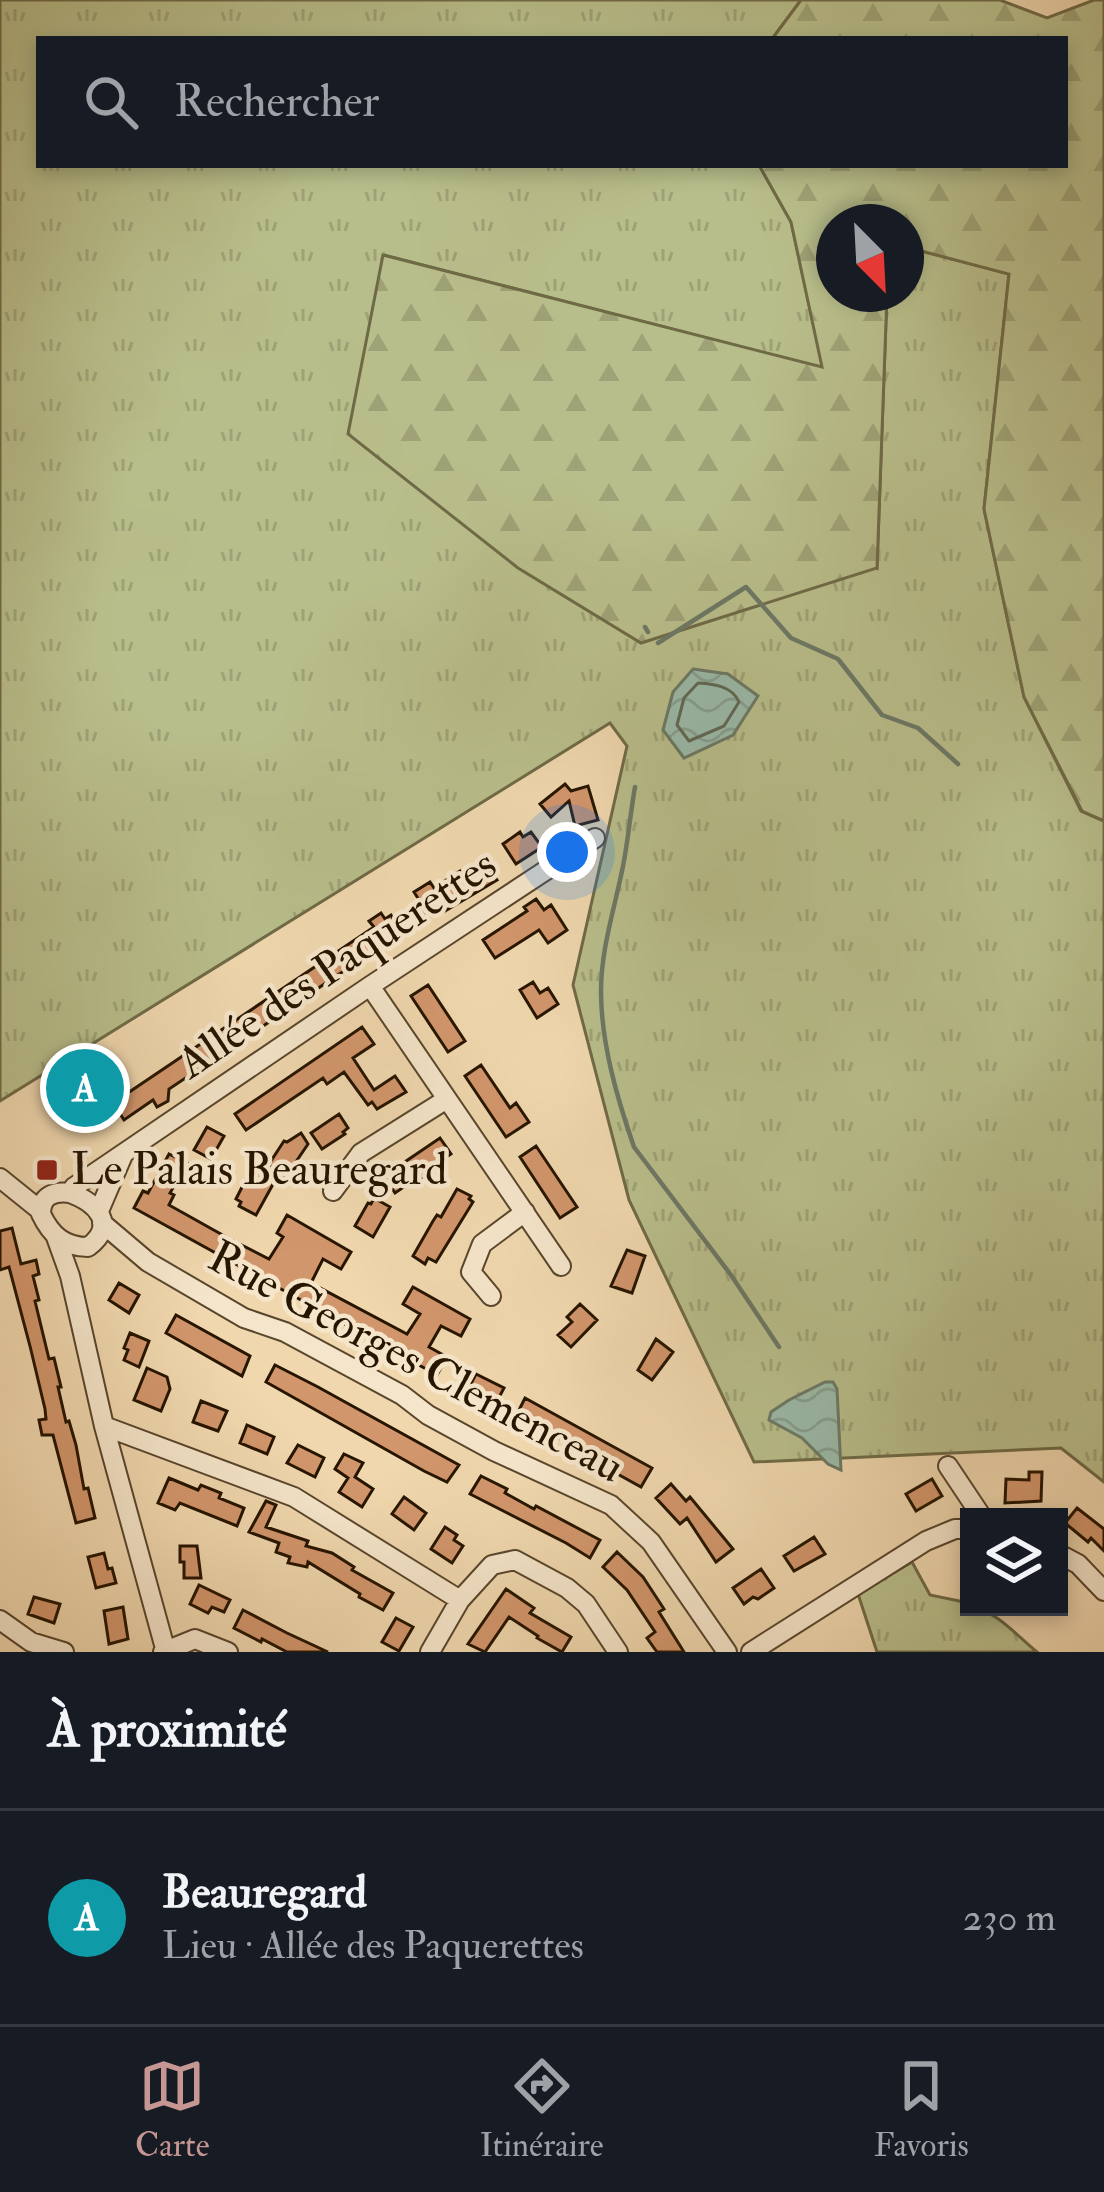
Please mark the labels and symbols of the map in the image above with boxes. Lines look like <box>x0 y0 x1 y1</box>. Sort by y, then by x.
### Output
north arrow <box>816 204 924 312</box>
your location <box>537 822 597 882</box>
street label: Allée des Paquerettes <box>166 837 507 1092</box>
pin: A <box>46 1043 124 1133</box>
place label: Le Palais Beauregard <box>71 1142 447 1198</box>
marker: Le Palais Beauregard <box>34 1157 60 1183</box>
street label: Rue Georges Clemenceau <box>199 1229 633 1495</box>

